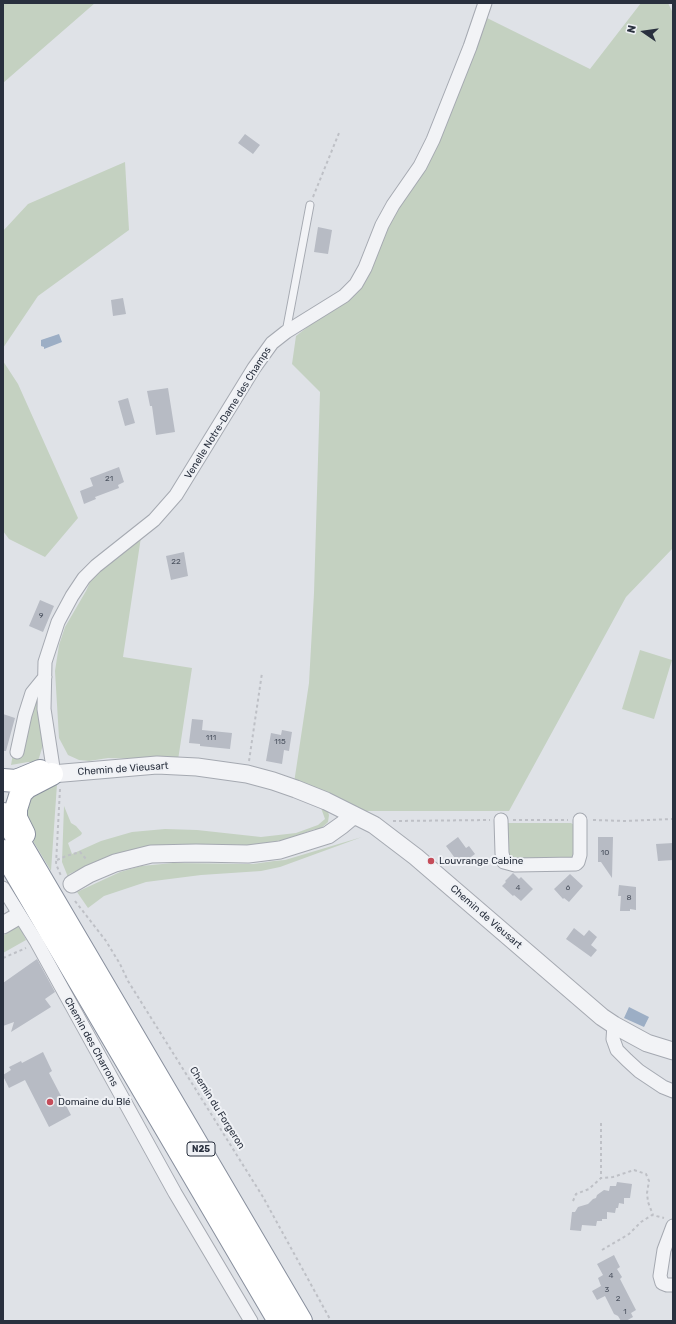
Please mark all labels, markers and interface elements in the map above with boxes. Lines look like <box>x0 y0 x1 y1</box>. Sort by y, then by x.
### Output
north arrow <box>624 12 664 52</box>
text: N <box>625 24 639 35</box>
street label: Venelle Notre-Dame des Champs <box>182 345 274 481</box>
house number: 21 <box>105 474 113 484</box>
house number: 22 <box>171 557 181 567</box>
house number: 9 <box>39 611 43 621</box>
house number: 111 <box>206 733 216 743</box>
house number: 115 <box>274 737 286 747</box>
street label: Chemin de Vieusart <box>77 760 169 778</box>
house number: 10 <box>601 848 609 858</box>
place label: Louvrange Cabine <box>439 855 523 867</box>
marker: Louvrange Cabine <box>426 856 436 866</box>
street label: Chemin de Vieusart <box>448 883 524 951</box>
house number: 4 <box>516 883 520 893</box>
house number: 6 <box>566 883 570 893</box>
house number: 8 <box>626 893 632 903</box>
street label: Chemin des Charrons <box>62 995 120 1089</box>
street label: Chemin du Forgeron <box>187 1065 247 1151</box>
place label: Domaine du Blé <box>58 1096 131 1108</box>
marker: Domaine du Blé <box>45 1097 55 1107</box>
road number: N25 <box>187 1142 215 1156</box>
house number: 4 <box>609 1271 613 1281</box>
house number: 3 <box>605 1285 609 1295</box>
house number: 2 <box>616 1294 620 1304</box>
house number: 1 <box>623 1307 627 1317</box>

